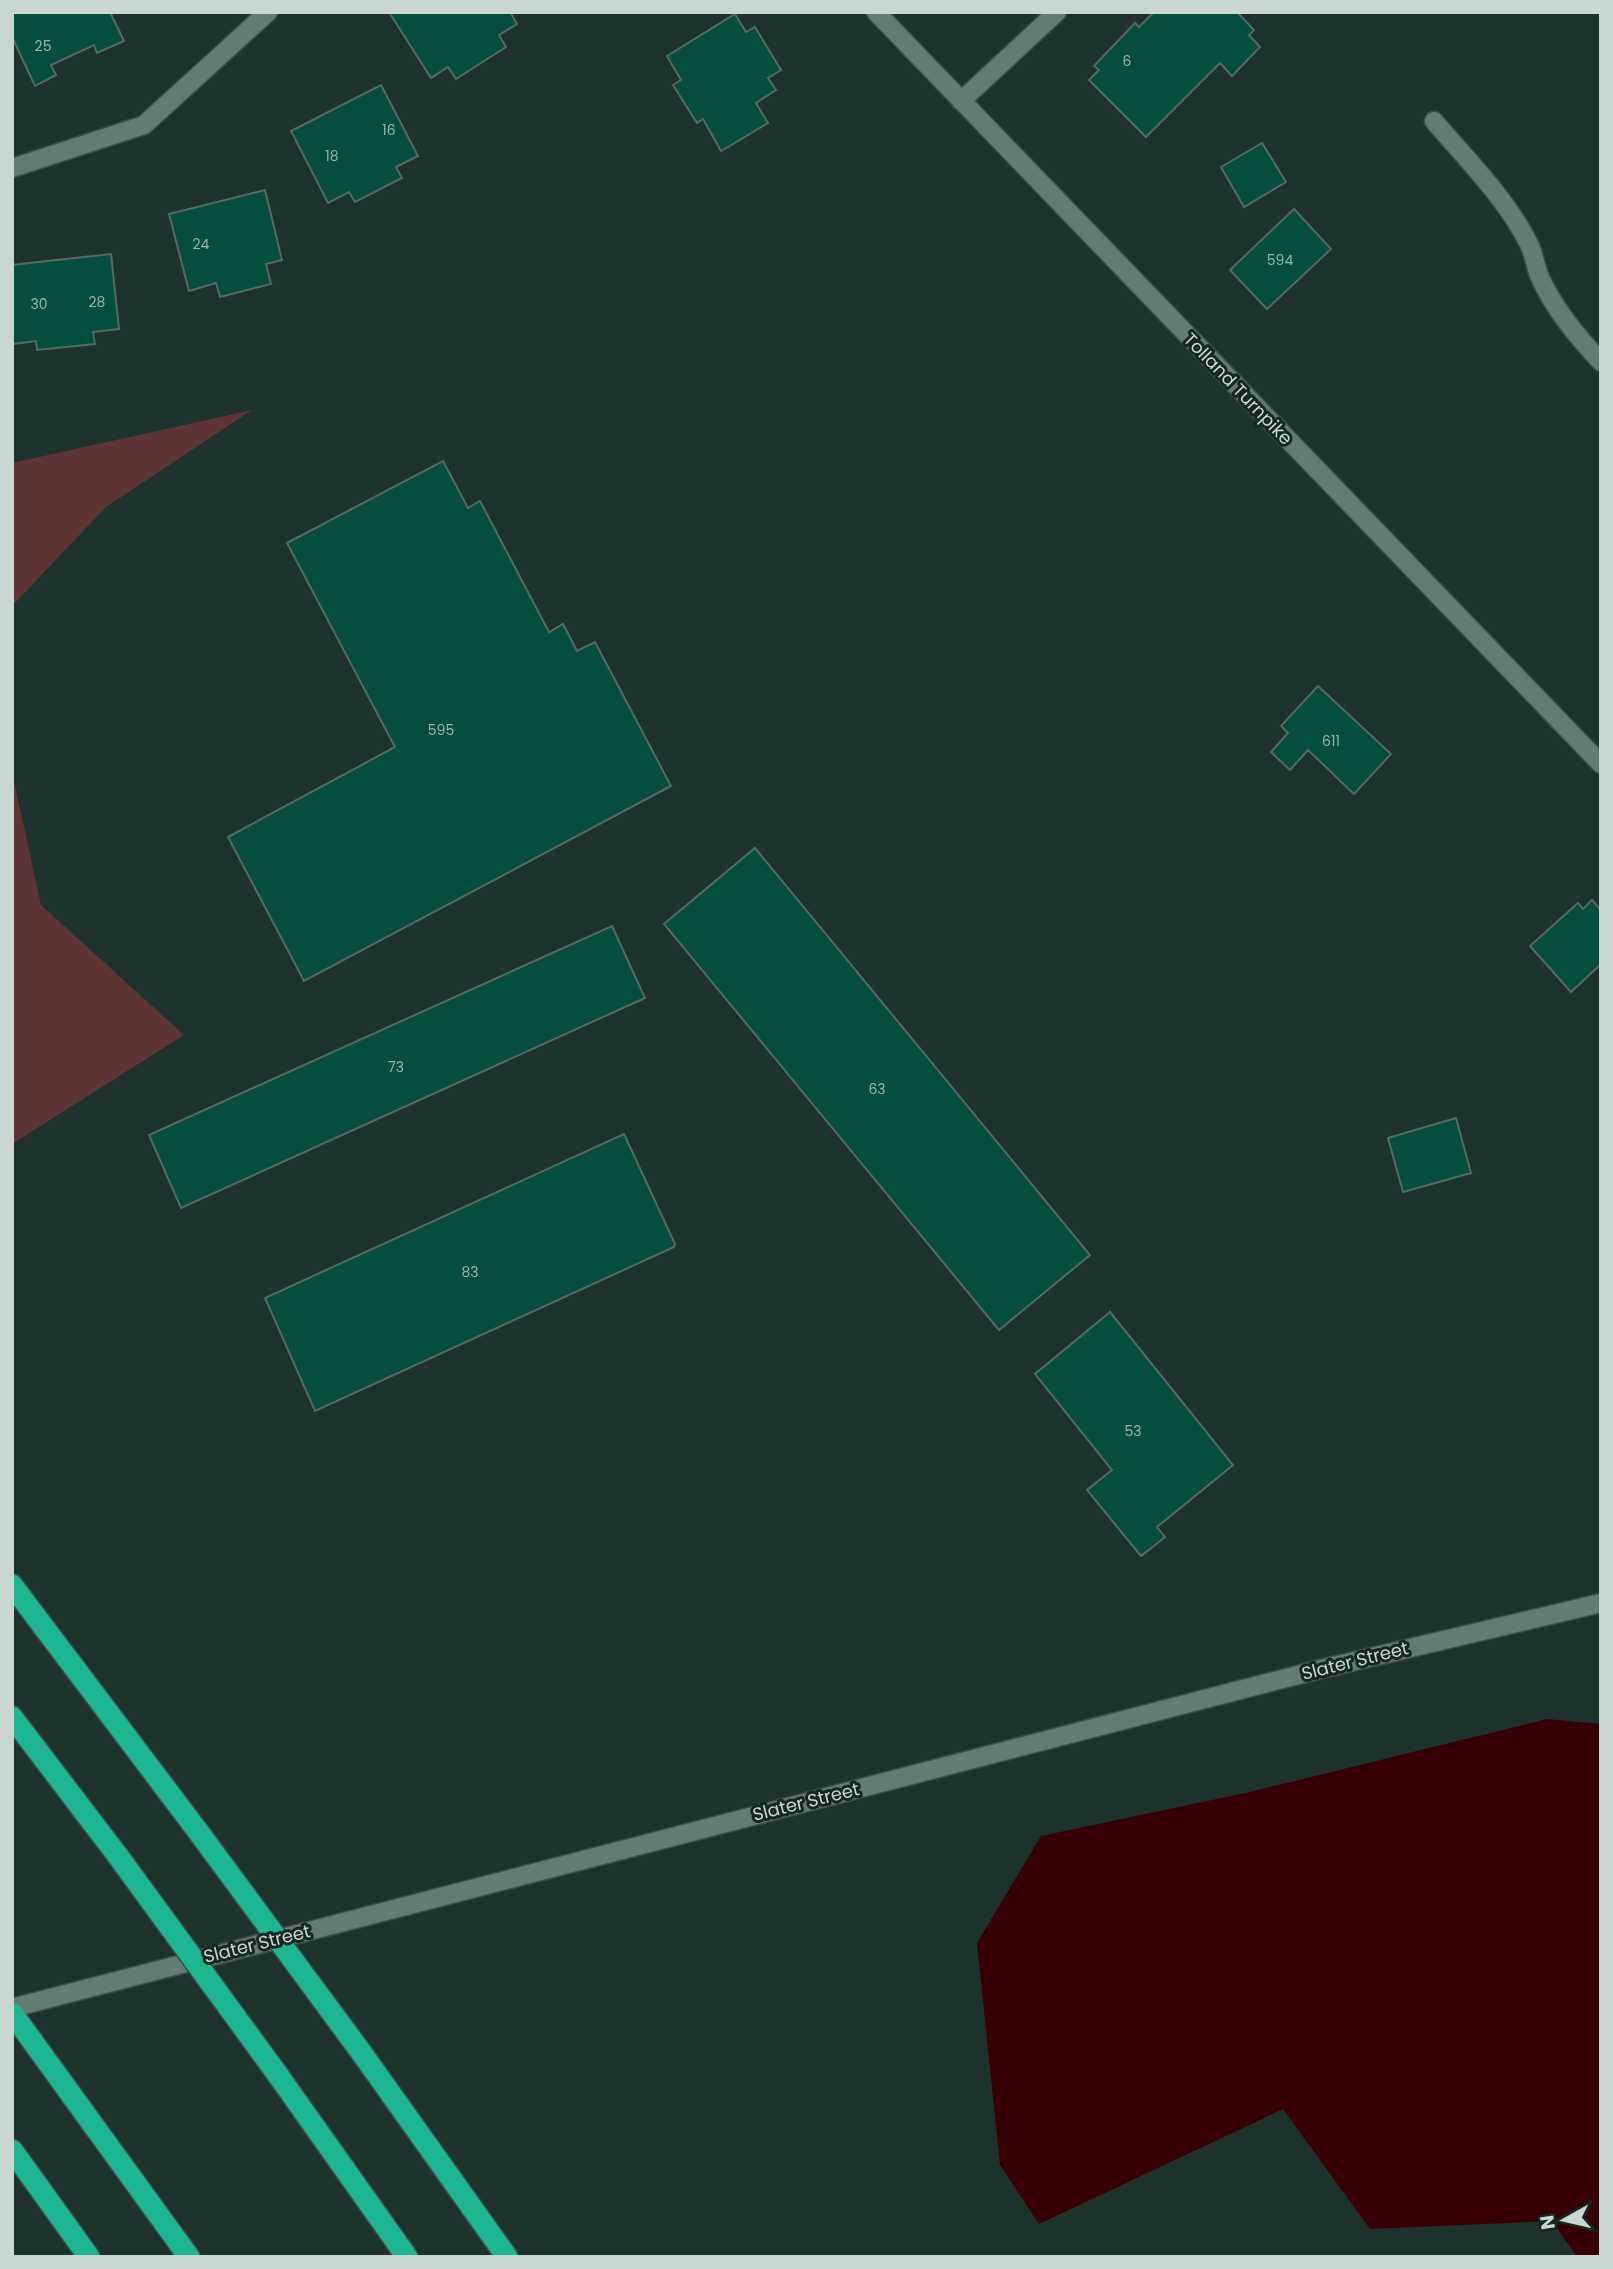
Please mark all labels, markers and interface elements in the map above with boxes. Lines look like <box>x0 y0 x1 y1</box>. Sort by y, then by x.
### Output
house number: 25 <box>35 36 51 56</box>
house number: 6 <box>1123 51 1132 71</box>
house number: 16 <box>382 120 396 140</box>
house number: 18 <box>325 146 339 166</box>
house number: 24 <box>193 234 210 254</box>
house number: 594 <box>1267 250 1293 270</box>
house number: 28 <box>89 292 106 312</box>
house number: 30 <box>30 294 48 314</box>
street label: Tolland Turnpike <box>1178 327 1299 450</box>
house number: 595 <box>428 720 454 740</box>
house number: 611 <box>1322 731 1340 751</box>
house number: 73 <box>388 1057 404 1077</box>
house number: 63 <box>868 1079 886 1099</box>
house number: 83 <box>461 1262 479 1282</box>
house number: 53 <box>1124 1421 1142 1441</box>
street label: Slater Street <box>1299 1635 1411 1686</box>
street label: Slater Street <box>750 1776 862 1827</box>
street label: Slater Street <box>201 1918 313 1969</box>
north arrow <box>1529 2185 1599 2255</box>
text: N <box>1533 2213 1562 2231</box>

